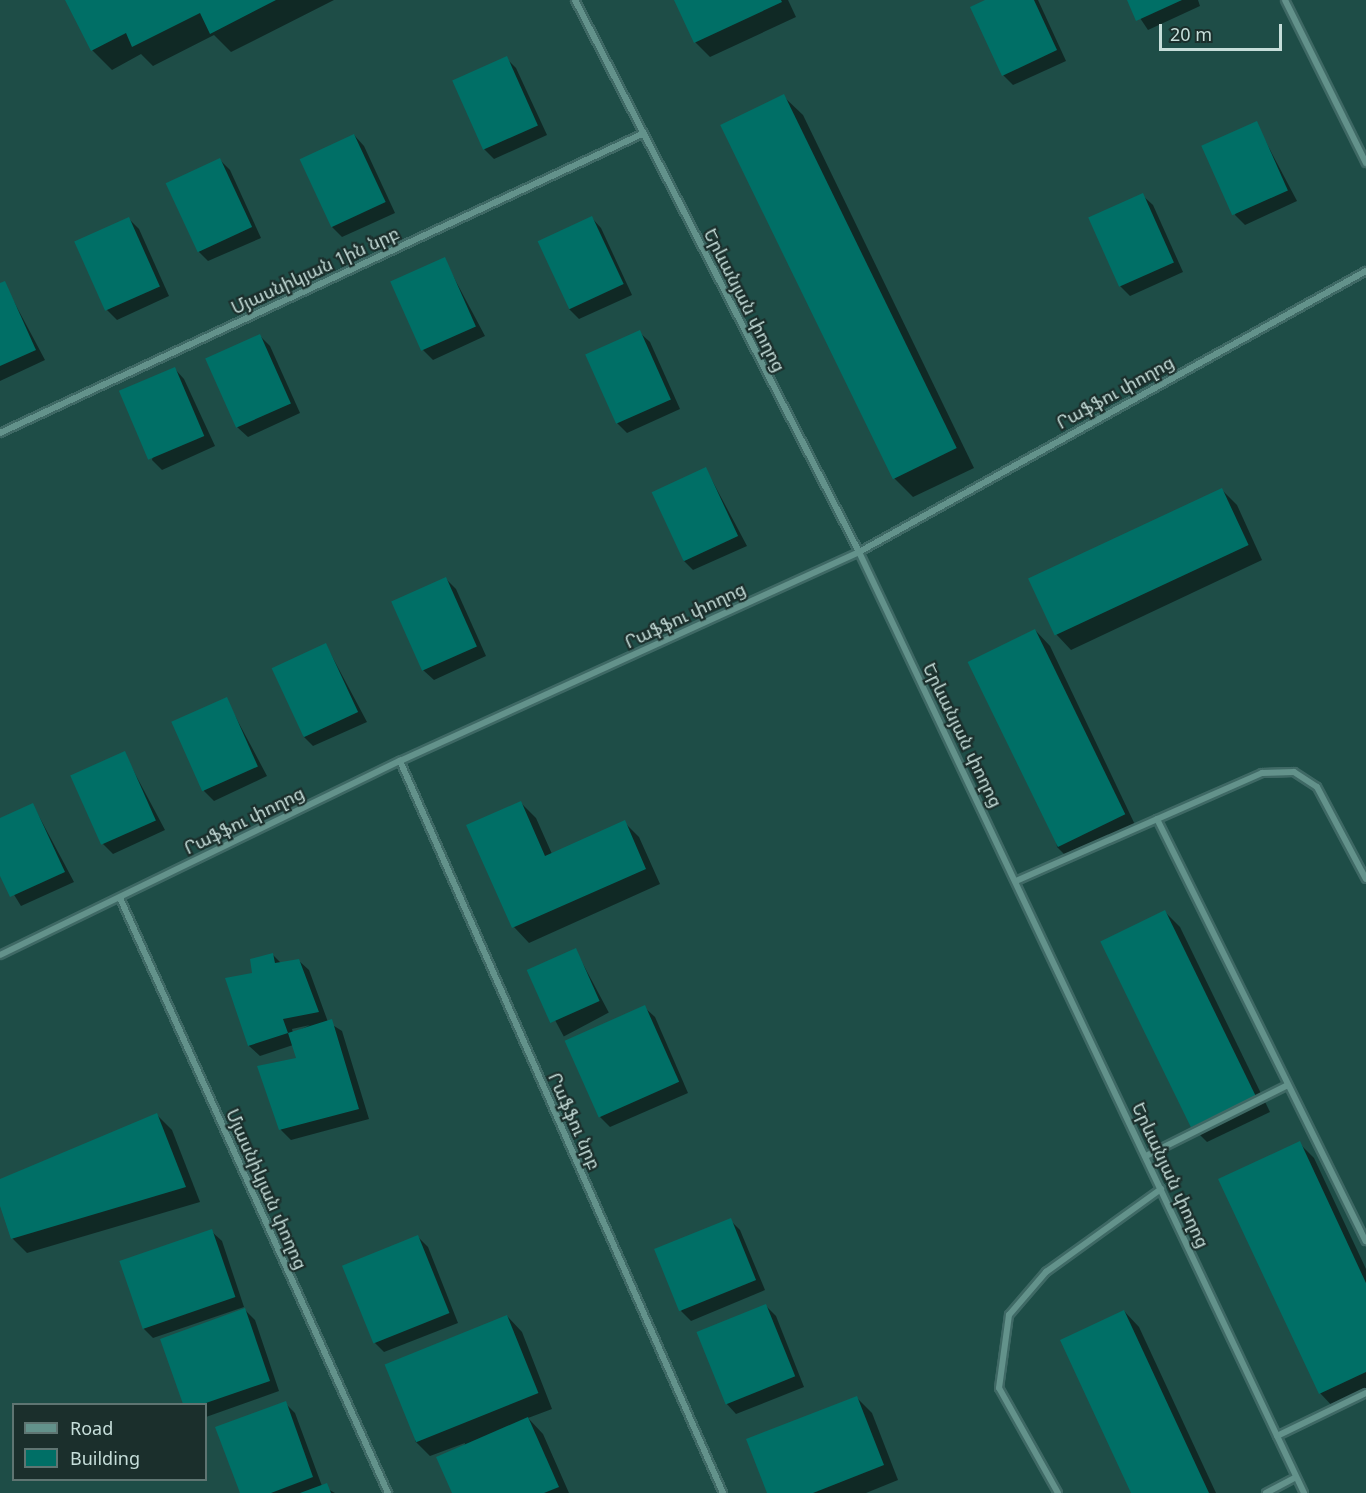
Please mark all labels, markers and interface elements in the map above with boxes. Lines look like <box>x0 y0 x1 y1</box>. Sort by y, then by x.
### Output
scale bar <box>1162 12 1285 50</box>
text: 20 m <box>1170 22 1212 46</box>
street label: Մյասնիկյան 1ին նրբ <box>228 222 402 318</box>
street label: Երևանյան փողոց <box>699 225 791 375</box>
street label: Րաֆֆու փողոց <box>1052 351 1178 433</box>
street label: Րաֆֆու փողոց <box>621 577 749 653</box>
street label: Երևանյան փողոց <box>919 659 1007 811</box>
street label: Րաֆֆու փողոց <box>180 782 308 858</box>
street label: Րաֆֆու նրբ <box>544 1069 606 1173</box>
street label: Երևանյան փողոց <box>1128 1099 1214 1251</box>
street label: Մյասնիկյան փողոց <box>222 1105 312 1273</box>
legend <box>12 1403 207 1481</box>
text: Road <box>70 1416 113 1440</box>
text: Building <box>70 1446 140 1470</box>

